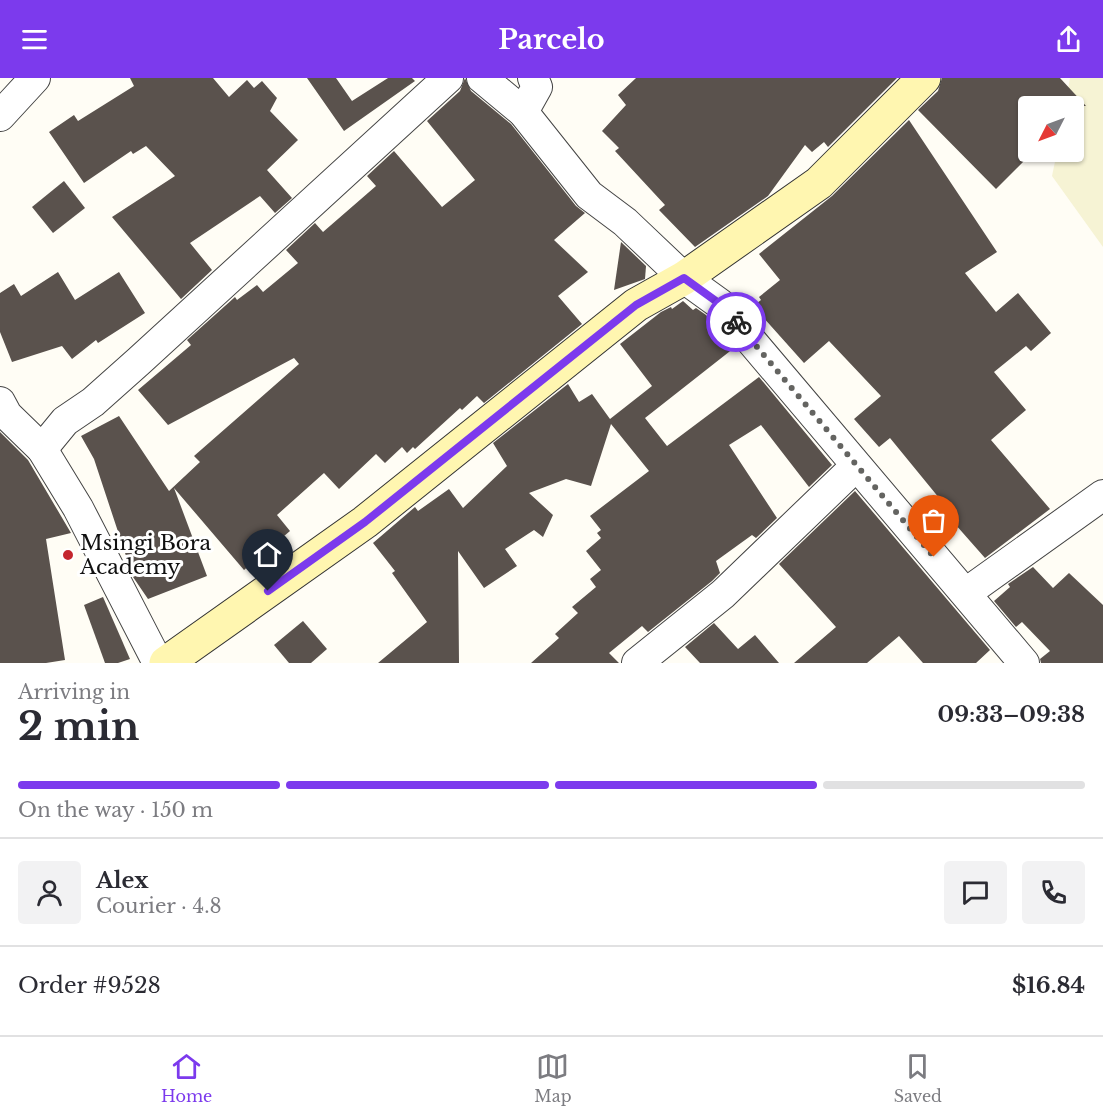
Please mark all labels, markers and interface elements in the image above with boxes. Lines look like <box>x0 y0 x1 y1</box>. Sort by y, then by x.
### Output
icon: menu <box>18 23 51 56</box>
text: Parcelo <box>498 23 605 56</box>
icon: share <box>1052 23 1085 56</box>
north arrow <box>1018 96 1084 162</box>
map controls <box>1018 96 1084 162</box>
courier <box>706 292 766 352</box>
icon: bike <box>720 306 753 339</box>
pin <box>908 495 959 557</box>
icon: bag <box>917 504 950 537</box>
pin <box>242 529 293 591</box>
place label: Msingi Bora Academy <box>79 530 212 580</box>
icon: home <box>251 538 284 571</box>
marker: Msingi Bora Academy <box>61 548 75 562</box>
text: Arriving in <box>18 680 130 704</box>
text: 09:33–09:38 <box>938 701 1085 728</box>
text: 2 min <box>18 702 139 751</box>
text: On the way · 150 m <box>18 798 213 822</box>
button: person <box>18 861 81 924</box>
button: chat <box>944 861 1007 924</box>
button: phone <box>1022 861 1085 924</box>
text: Alex <box>96 867 149 894</box>
text: Courier · 4.8 <box>96 894 222 918</box>
text: Order #9528 <box>18 972 161 999</box>
text: $16.84 <box>1012 972 1085 999</box>
tab: Home <box>161 1050 212 1106</box>
tab: Map <box>534 1050 572 1106</box>
tab: Saved <box>894 1050 942 1106</box>

